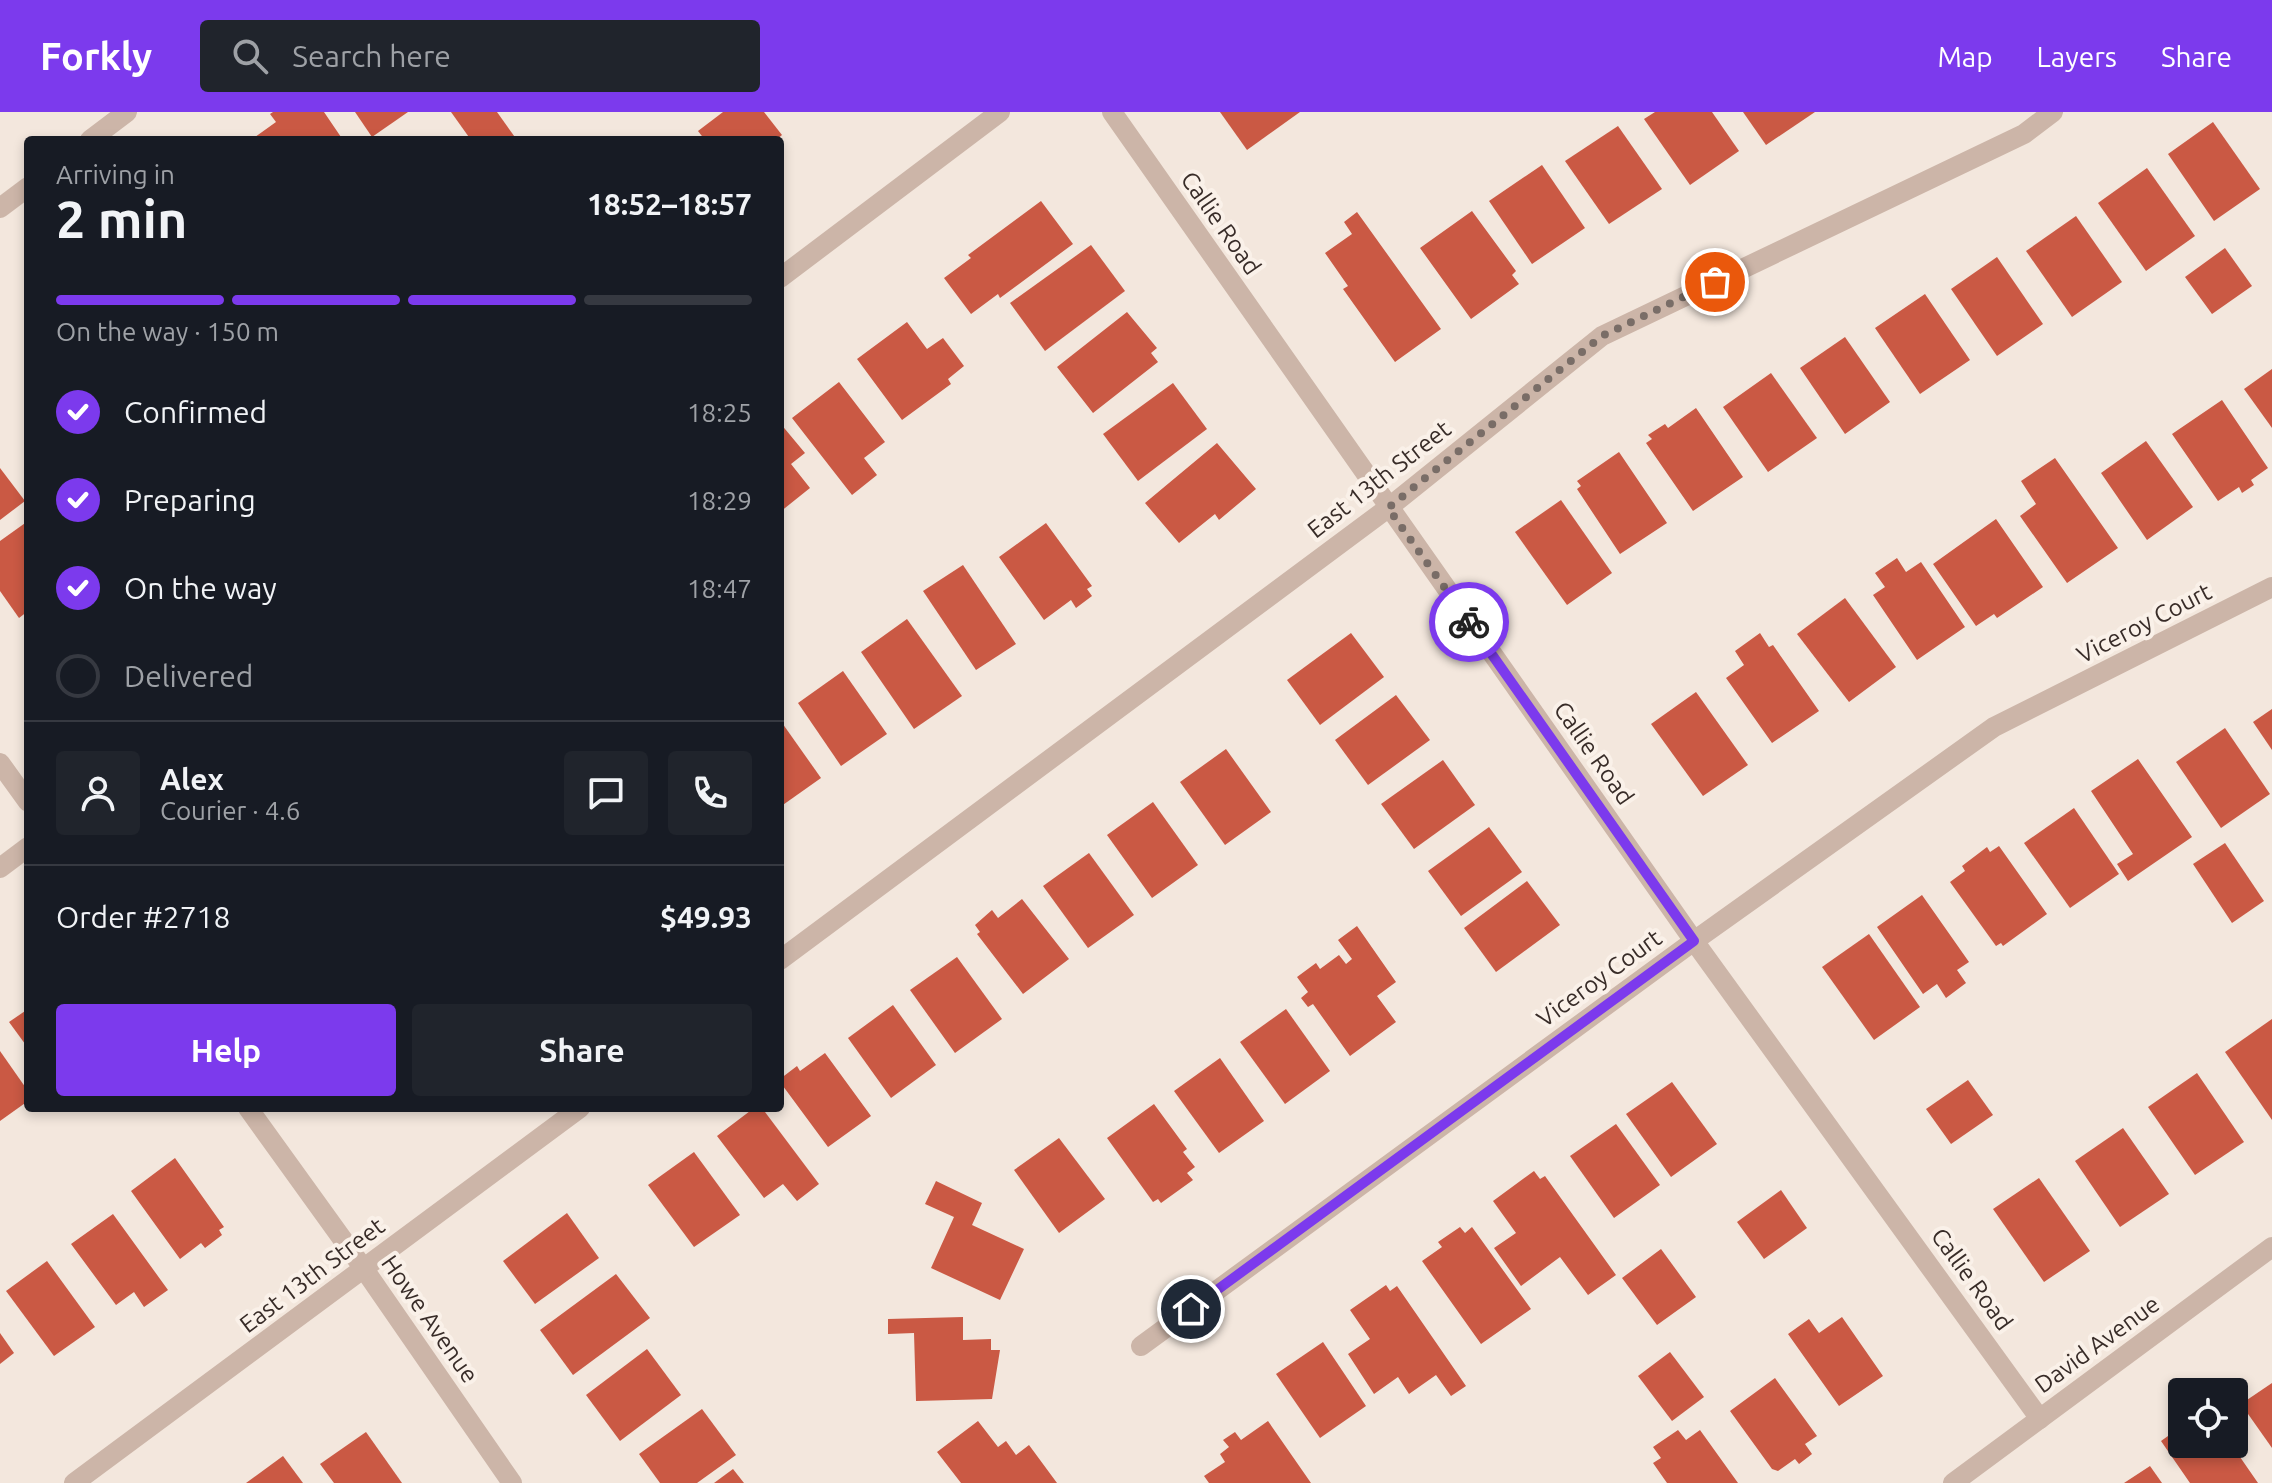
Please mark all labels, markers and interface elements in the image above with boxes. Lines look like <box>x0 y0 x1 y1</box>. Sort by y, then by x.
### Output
search box <box>200 20 760 92</box>
icon: search <box>228 34 272 78</box>
text: Forkly <box>40 35 152 77</box>
text: Search here <box>292 39 451 73</box>
text: Map <box>1937 41 1993 72</box>
text: Layers <box>2037 41 2117 72</box>
text: Share <box>2161 41 2232 72</box>
text: Arriving in <box>56 160 175 189</box>
street label: Callie Road <box>1176 166 1266 280</box>
text: 18:52–18:57 <box>587 187 752 221</box>
text: 2 min <box>56 190 187 248</box>
pin <box>1681 248 1749 316</box>
icon: bag <box>1693 260 1737 304</box>
text: On the way · 150 m <box>56 317 279 346</box>
icon: check <box>56 390 100 434</box>
text: Confirmed <box>124 395 267 429</box>
text: 18:25 <box>687 398 752 427</box>
street label: East 13th Street <box>1302 415 1456 543</box>
icon: check <box>56 478 100 522</box>
text: Preparing <box>124 483 256 517</box>
text: 18:29 <box>687 486 752 515</box>
icon: check <box>56 566 100 610</box>
text: On the way <box>124 571 277 605</box>
text: 18:47 <box>687 574 752 603</box>
street label: Viceroy Court <box>2072 577 2216 668</box>
courier <box>1429 582 1509 662</box>
icon: bike <box>1447 600 1491 644</box>
text: Delivered <box>124 659 253 693</box>
street label: Callie Road <box>1549 696 1639 810</box>
button: person <box>56 751 140 835</box>
button: chat <box>564 751 648 835</box>
button: phone <box>668 751 752 835</box>
text: Alex <box>160 762 224 796</box>
text: Courier · 4.6 <box>160 796 300 825</box>
text: Order #2718 <box>56 900 230 934</box>
text: $49.93 <box>660 900 752 934</box>
street label: Viceroy Court <box>1531 923 1667 1032</box>
button: Help <box>56 1004 396 1096</box>
button: Share <box>412 1004 752 1096</box>
street label: East 13th Street <box>234 1212 390 1338</box>
street label: Callie Road <box>1926 1223 2018 1335</box>
street label: Howe Avenue <box>376 1250 484 1388</box>
pin <box>1157 1275 1225 1343</box>
icon: home <box>1169 1287 1213 1331</box>
street label: David Avenue <box>2030 1290 2164 1398</box>
map controls <box>2168 1378 2248 1458</box>
button: locate <box>2168 1378 2248 1458</box>

